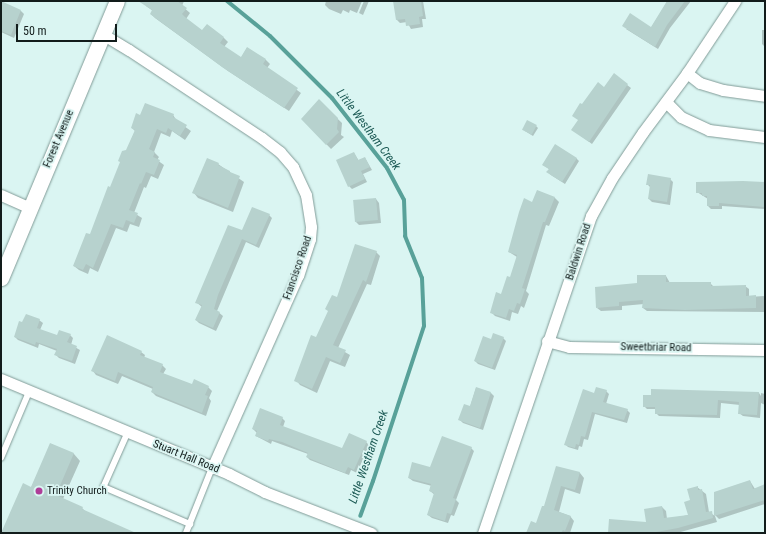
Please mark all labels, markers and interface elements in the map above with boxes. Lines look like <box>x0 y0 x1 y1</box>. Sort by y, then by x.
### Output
scale bar <box>18 16 119 42</box>
text: 50 m <box>23 24 47 38</box>
water label: Little Westham Creek <box>333 87 403 173</box>
street label: Forest Avenue <box>41 108 77 170</box>
street label: Baldwin Road <box>564 222 594 282</box>
street label: Francisco Road <box>281 234 315 302</box>
street label: Sweetbriar Road <box>620 341 692 355</box>
water label: Little Westham Creek <box>346 408 392 506</box>
street label: Stuart Hall Road <box>151 438 221 476</box>
place label: Trinity Church <box>47 484 107 498</box>
marker: Trinity Church <box>34 486 44 496</box>

